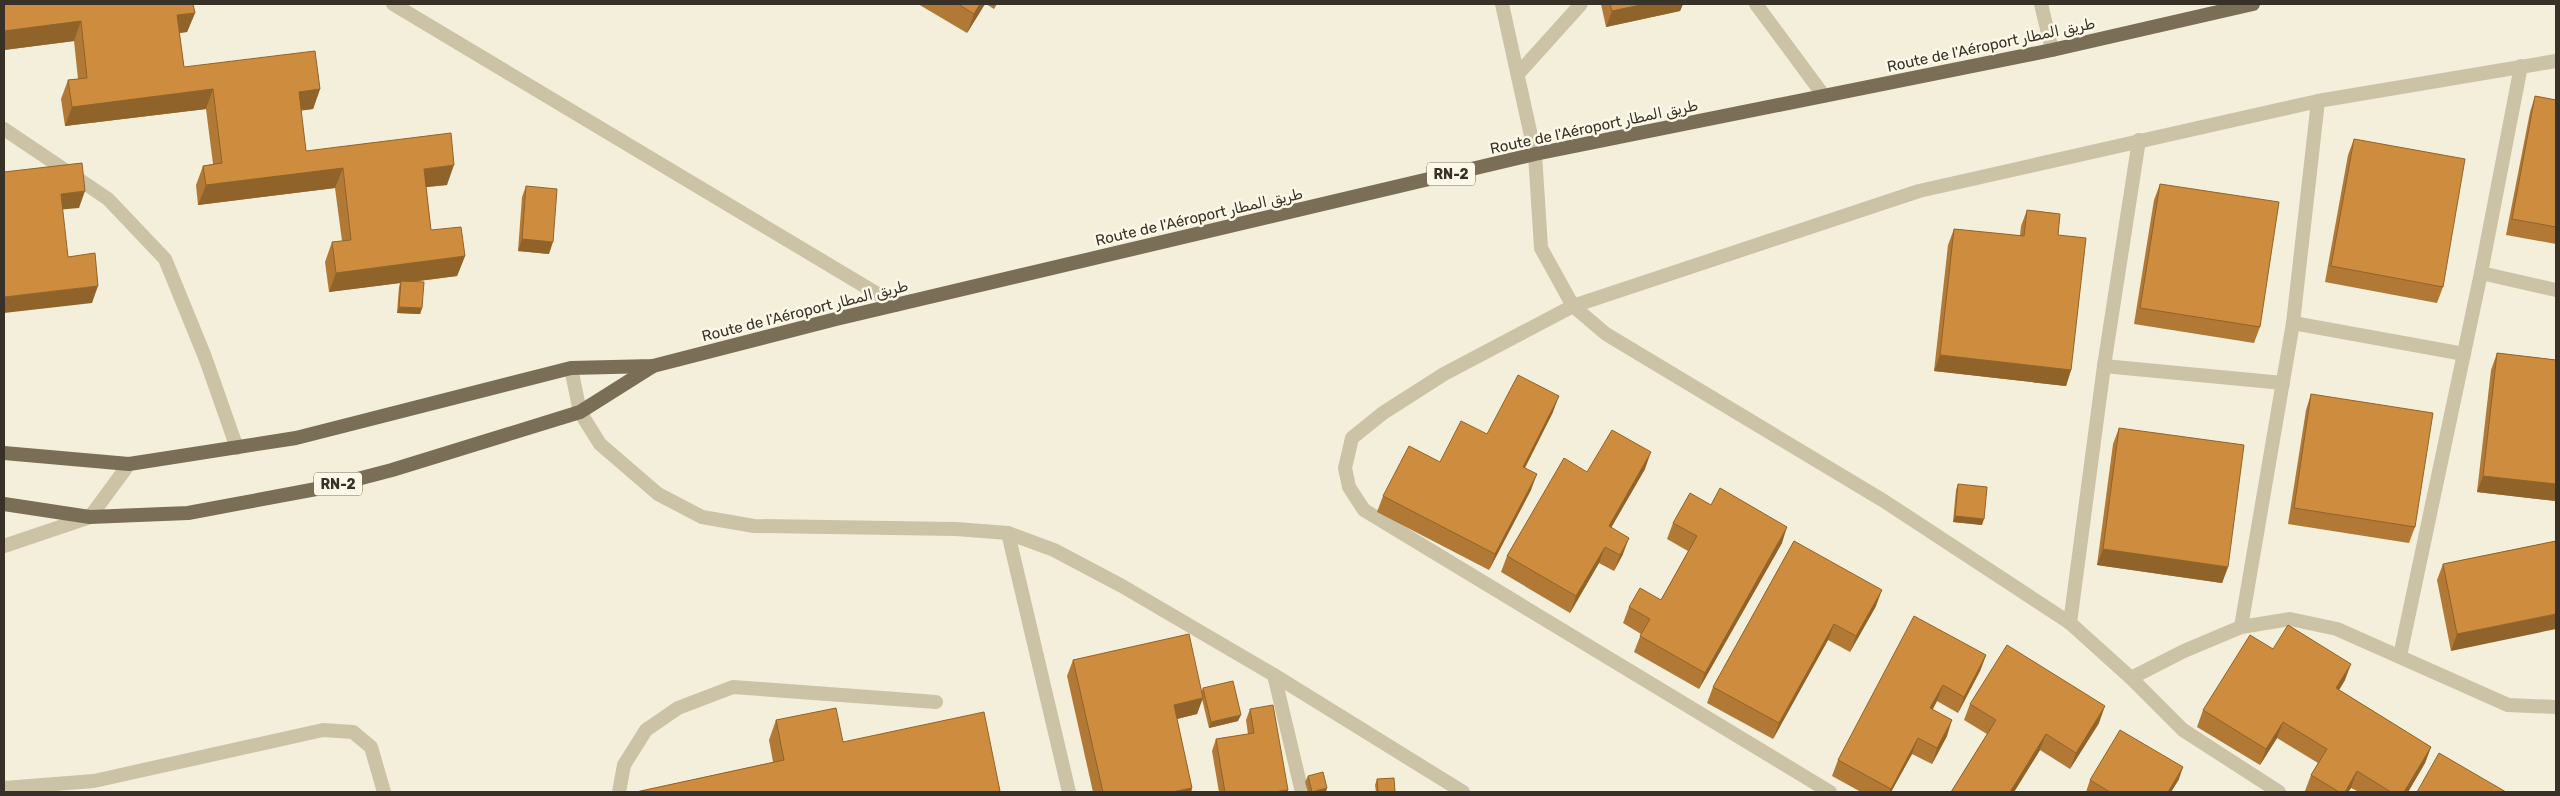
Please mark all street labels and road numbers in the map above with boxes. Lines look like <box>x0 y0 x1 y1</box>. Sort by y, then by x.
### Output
street label: Route de l'Aéroport طريق المطار <box>1885 14 2097 76</box>
street label: Route de l'Aéroport طريق المطار <box>1488 96 1700 158</box>
road number: RN-2 <box>1427 162 1475 185</box>
street label: Route de l'Aéroport طريق المطار <box>1094 184 1304 250</box>
street label: Route de l'Aéroport طريق المطار <box>700 277 910 345</box>
road number: RN-2 <box>314 472 362 496</box>

